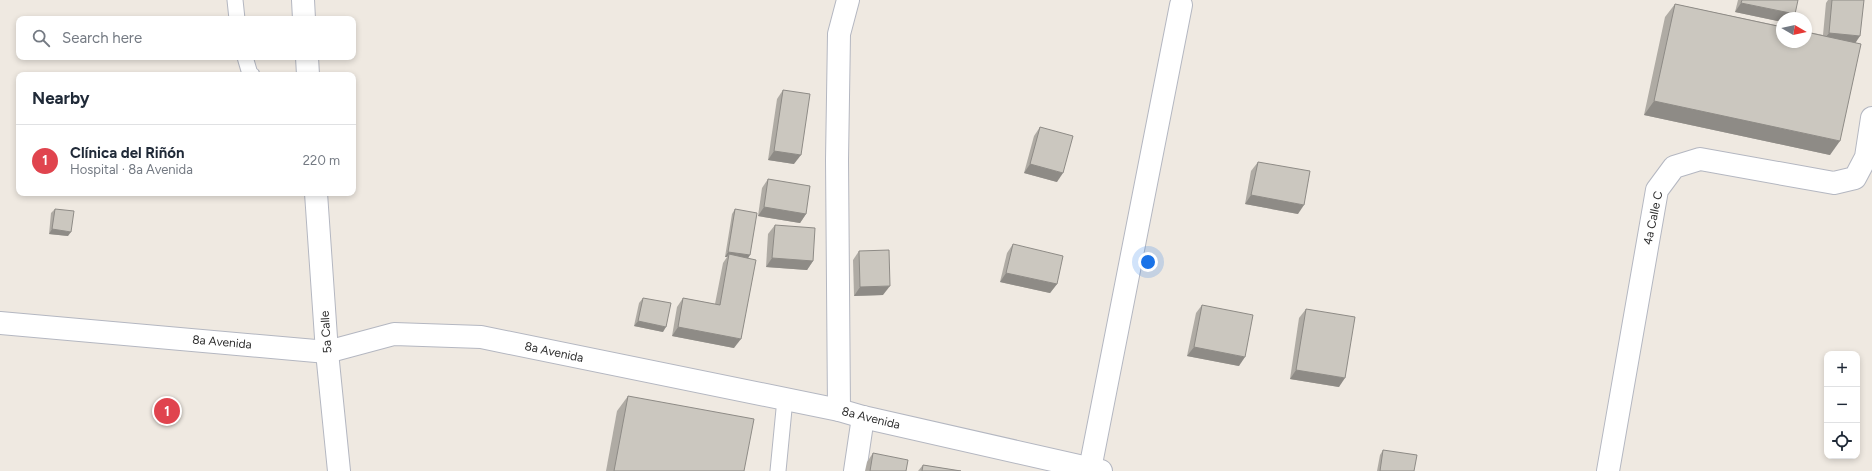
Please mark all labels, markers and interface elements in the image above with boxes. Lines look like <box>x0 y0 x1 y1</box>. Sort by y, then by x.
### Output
north arrow <box>1776 12 1812 48</box>
search box <box>16 16 356 60</box>
icon: search <box>30 27 52 49</box>
text: Search here <box>62 29 142 47</box>
text: Nearby <box>32 88 90 108</box>
text: Clínica del Riñón <box>70 144 185 162</box>
text: 1 <box>42 153 48 168</box>
text: 220 m <box>303 153 340 168</box>
text: Hospital · 8a Avenida <box>70 162 193 177</box>
street label: 4a Calle C <box>1640 189 1666 246</box>
your location <box>1138 252 1158 272</box>
street label: 5a Calle <box>318 310 334 354</box>
street label: 8a Avenida <box>192 332 252 352</box>
street label: 8a Avenida <box>523 339 585 365</box>
map controls <box>1824 351 1860 459</box>
button: + <box>1824 351 1860 387</box>
button: − <box>1824 387 1860 423</box>
pin: 1 <box>154 396 180 426</box>
street label: 8a Avenida <box>840 404 902 432</box>
button: locate <box>1824 423 1860 459</box>

